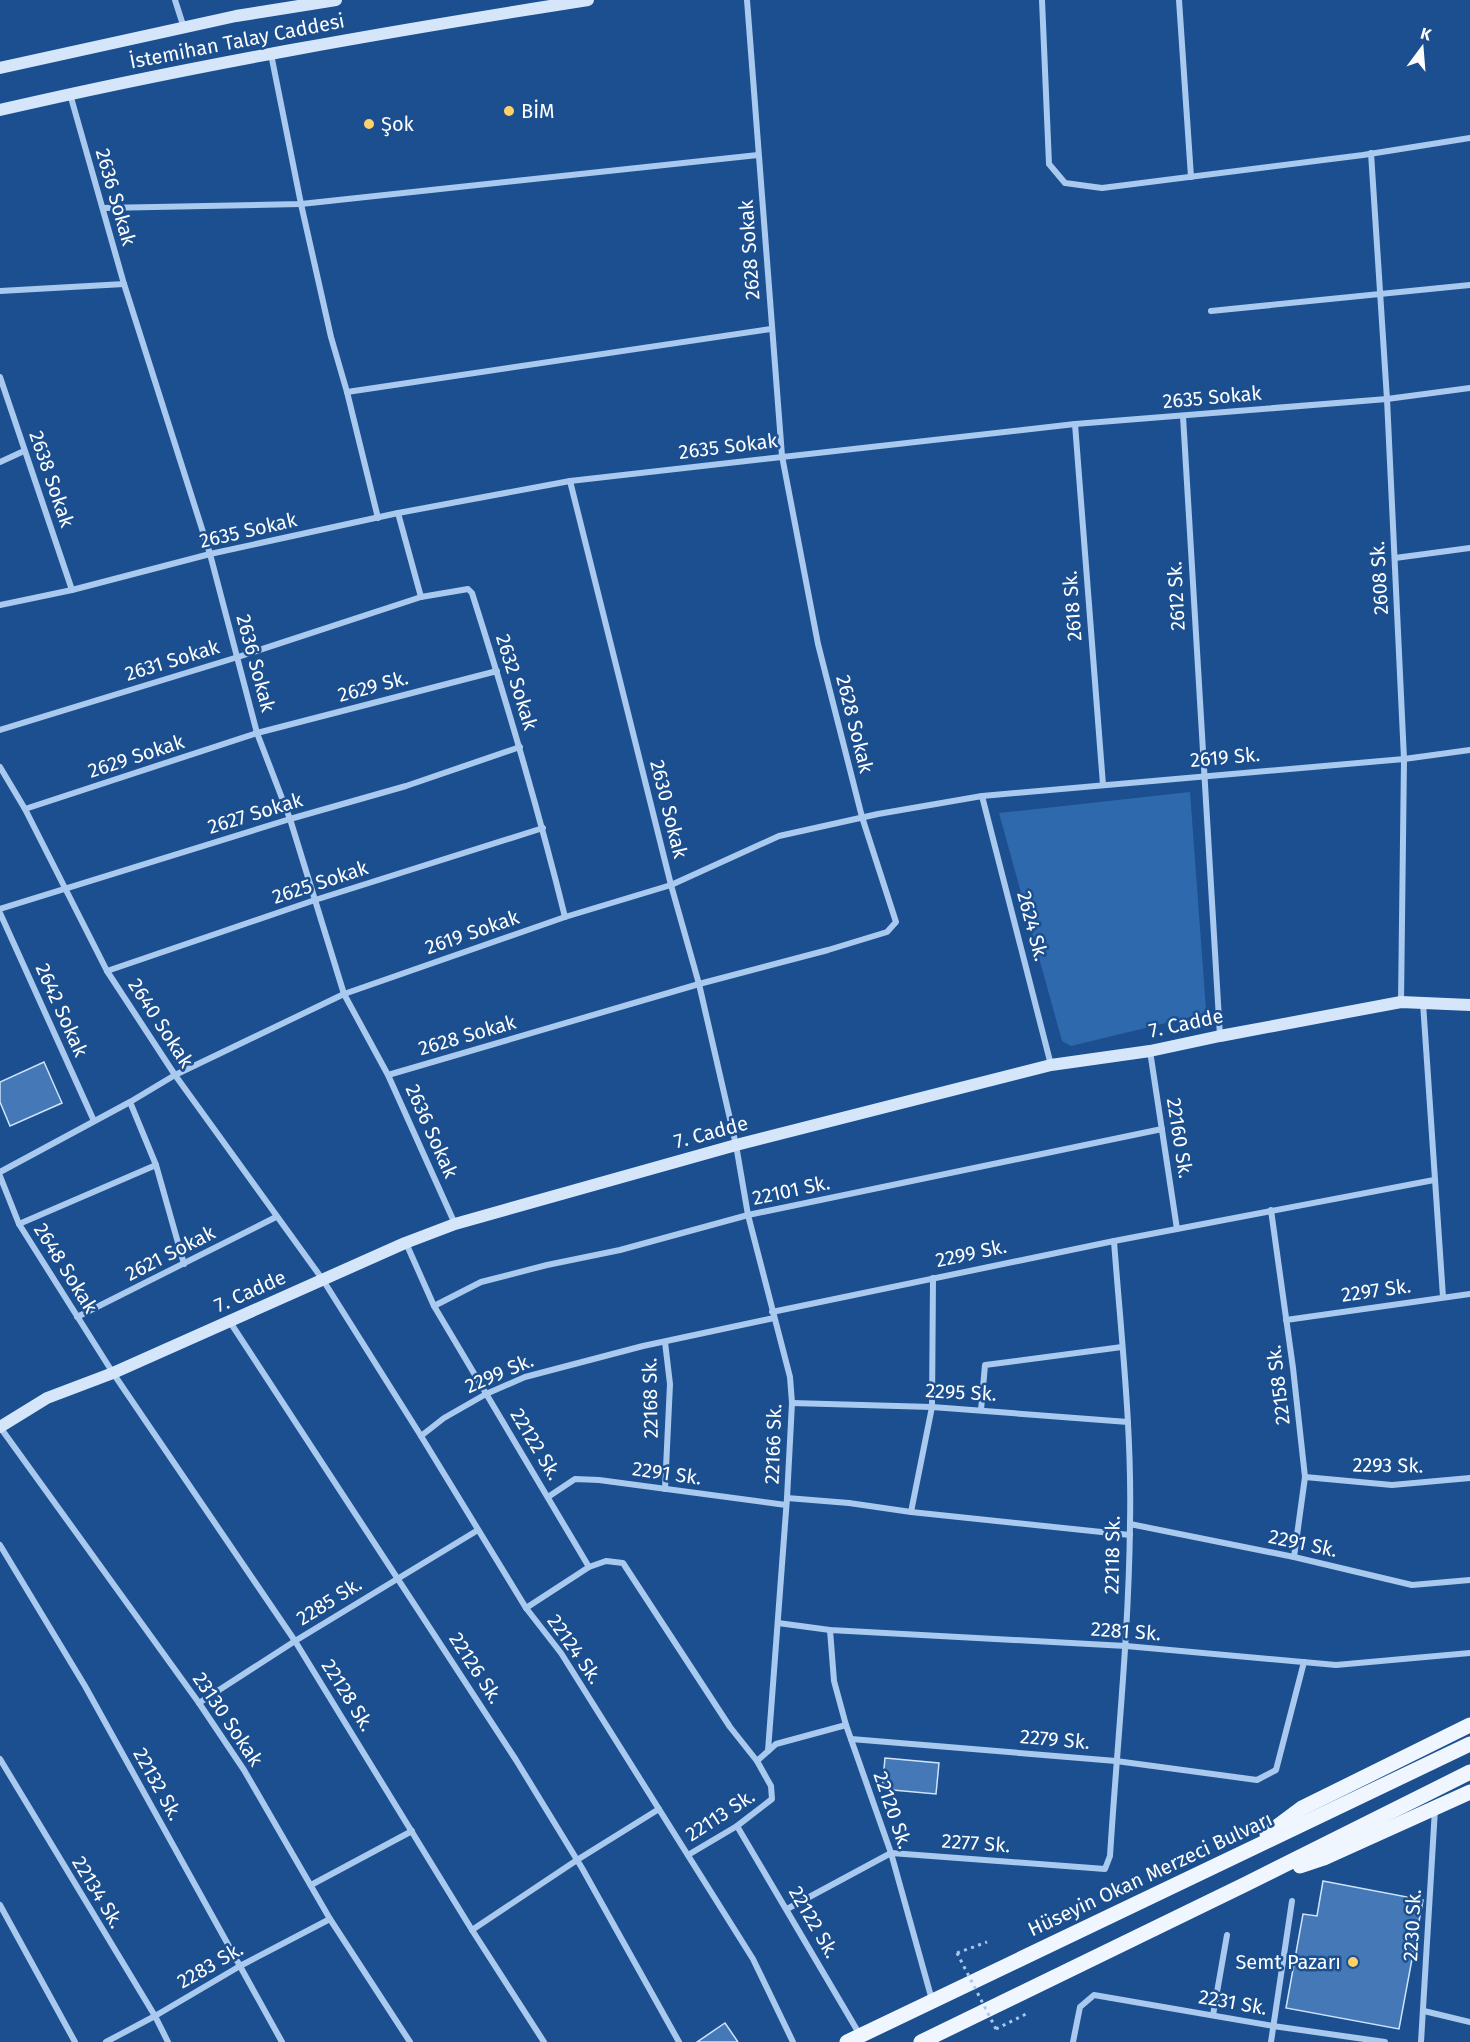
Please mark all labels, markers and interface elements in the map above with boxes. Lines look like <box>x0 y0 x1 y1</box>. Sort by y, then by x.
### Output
street label: İstemihan Talay Caddesi <box>127 8 347 74</box>
north arrow <box>1392 18 1452 78</box>
text: K <box>1419 24 1434 45</box>
place label: BİM <box>521 99 555 123</box>
marker: BİM <box>502 104 516 118</box>
place label: Şok <box>381 112 415 137</box>
marker: Şok <box>362 117 376 131</box>
street label: 2636 Sokak <box>91 146 142 249</box>
street label: 2628 Sokak <box>733 198 764 301</box>
street label: 2635 Sokak <box>1161 381 1263 413</box>
street label: 2638 Sokak <box>24 428 80 531</box>
street label: 2635 Sokak <box>677 428 779 464</box>
street label: 2635 Sokak <box>197 507 300 553</box>
street label: 2608 Sk. <box>1365 540 1393 616</box>
street label: 2612 Sk. <box>1162 561 1190 631</box>
street label: 2618 Sk. <box>1058 570 1086 642</box>
street label: 2636 Sokak <box>231 612 281 715</box>
street label: 2632 Sokak <box>491 631 543 734</box>
street label: 2631 Sokak <box>122 634 223 686</box>
street label: 2629 Sk. <box>335 665 411 707</box>
street label: 2628 Sokak <box>831 672 879 776</box>
street label: 2629 Sokak <box>85 729 188 783</box>
street label: 2619 Sk. <box>1189 742 1261 772</box>
street label: 2630 Sokak <box>645 757 693 861</box>
street label: 2627 Sokak <box>205 787 306 839</box>
street label: 2625 Sokak <box>269 855 372 909</box>
street label: 2624 Sk. <box>1012 888 1054 964</box>
street label: 2619 Sokak <box>422 905 523 959</box>
street label: 2642 Sokak <box>31 960 94 1061</box>
street label: 2640 Sokak <box>123 974 199 1073</box>
street label: 7. Cadde <box>1146 1003 1226 1043</box>
street label: 2628 Sokak <box>416 1009 519 1060</box>
street label: 2636 Sokak <box>401 1080 464 1182</box>
street label: 22160 Sk. <box>1162 1096 1198 1180</box>
street label: 7. Cadde <box>671 1111 751 1153</box>
street label: 22101 Sk. <box>750 1170 832 1210</box>
street label: 2648 Sokak <box>29 1219 103 1318</box>
street label: 2621 Sokak <box>121 1220 219 1286</box>
street label: 2299 Sk. <box>933 1234 1009 1272</box>
street label: 7. Cadde <box>211 1265 289 1317</box>
street label: 2297 Sk. <box>1340 1273 1412 1307</box>
street label: 22158 Sk. <box>1261 1344 1295 1426</box>
street label: 2299 Sk. <box>461 1348 537 1398</box>
street label: 22168 Sk. <box>637 1357 663 1439</box>
street label: 2295 Sk. <box>925 1378 997 1406</box>
street label: 22166 Sk. <box>760 1403 786 1485</box>
street label: 22122 Sk. <box>505 1404 567 1484</box>
street label: 2293 Sk. <box>1352 1452 1424 1478</box>
street label: 2291 Sk. <box>631 1456 703 1490</box>
street label: 22118 Sk. <box>1099 1515 1125 1595</box>
street label: 2291 Sk. <box>1266 1524 1340 1562</box>
street label: 2285 Sk. <box>292 1572 366 1630</box>
street label: 22124 Sk. <box>542 1610 608 1688</box>
street label: 2281 Sk. <box>1090 1617 1162 1645</box>
street label: 22126 Sk. <box>444 1628 508 1708</box>
street label: 22128 Sk. <box>317 1655 379 1735</box>
street label: 23130 Sokak <box>188 1668 269 1771</box>
street label: 2279 Sk. <box>1019 1724 1091 1754</box>
street label: 22132 Sk. <box>128 1744 188 1824</box>
street label: 22120 Sk. <box>869 1768 917 1852</box>
street label: 22113 Sk. <box>681 1784 759 1846</box>
street label: Hüseyin Okan Merzeci Bulvarı <box>1024 1807 1276 1941</box>
street label: 2277 Sk. <box>941 1829 1011 1857</box>
street label: 22134 Sk. <box>67 1852 129 1932</box>
street label: 22122 Sk. <box>784 1882 844 1962</box>
street label: 2230 Sk. <box>1398 1888 1426 1962</box>
street label: 2283 Sk. <box>173 1937 247 1993</box>
place label: Semt Pazarı <box>1235 1950 1341 1974</box>
marker: Semt Pazarı <box>1346 1955 1360 1969</box>
street label: 2231 Sk. <box>1197 1984 1269 2020</box>

